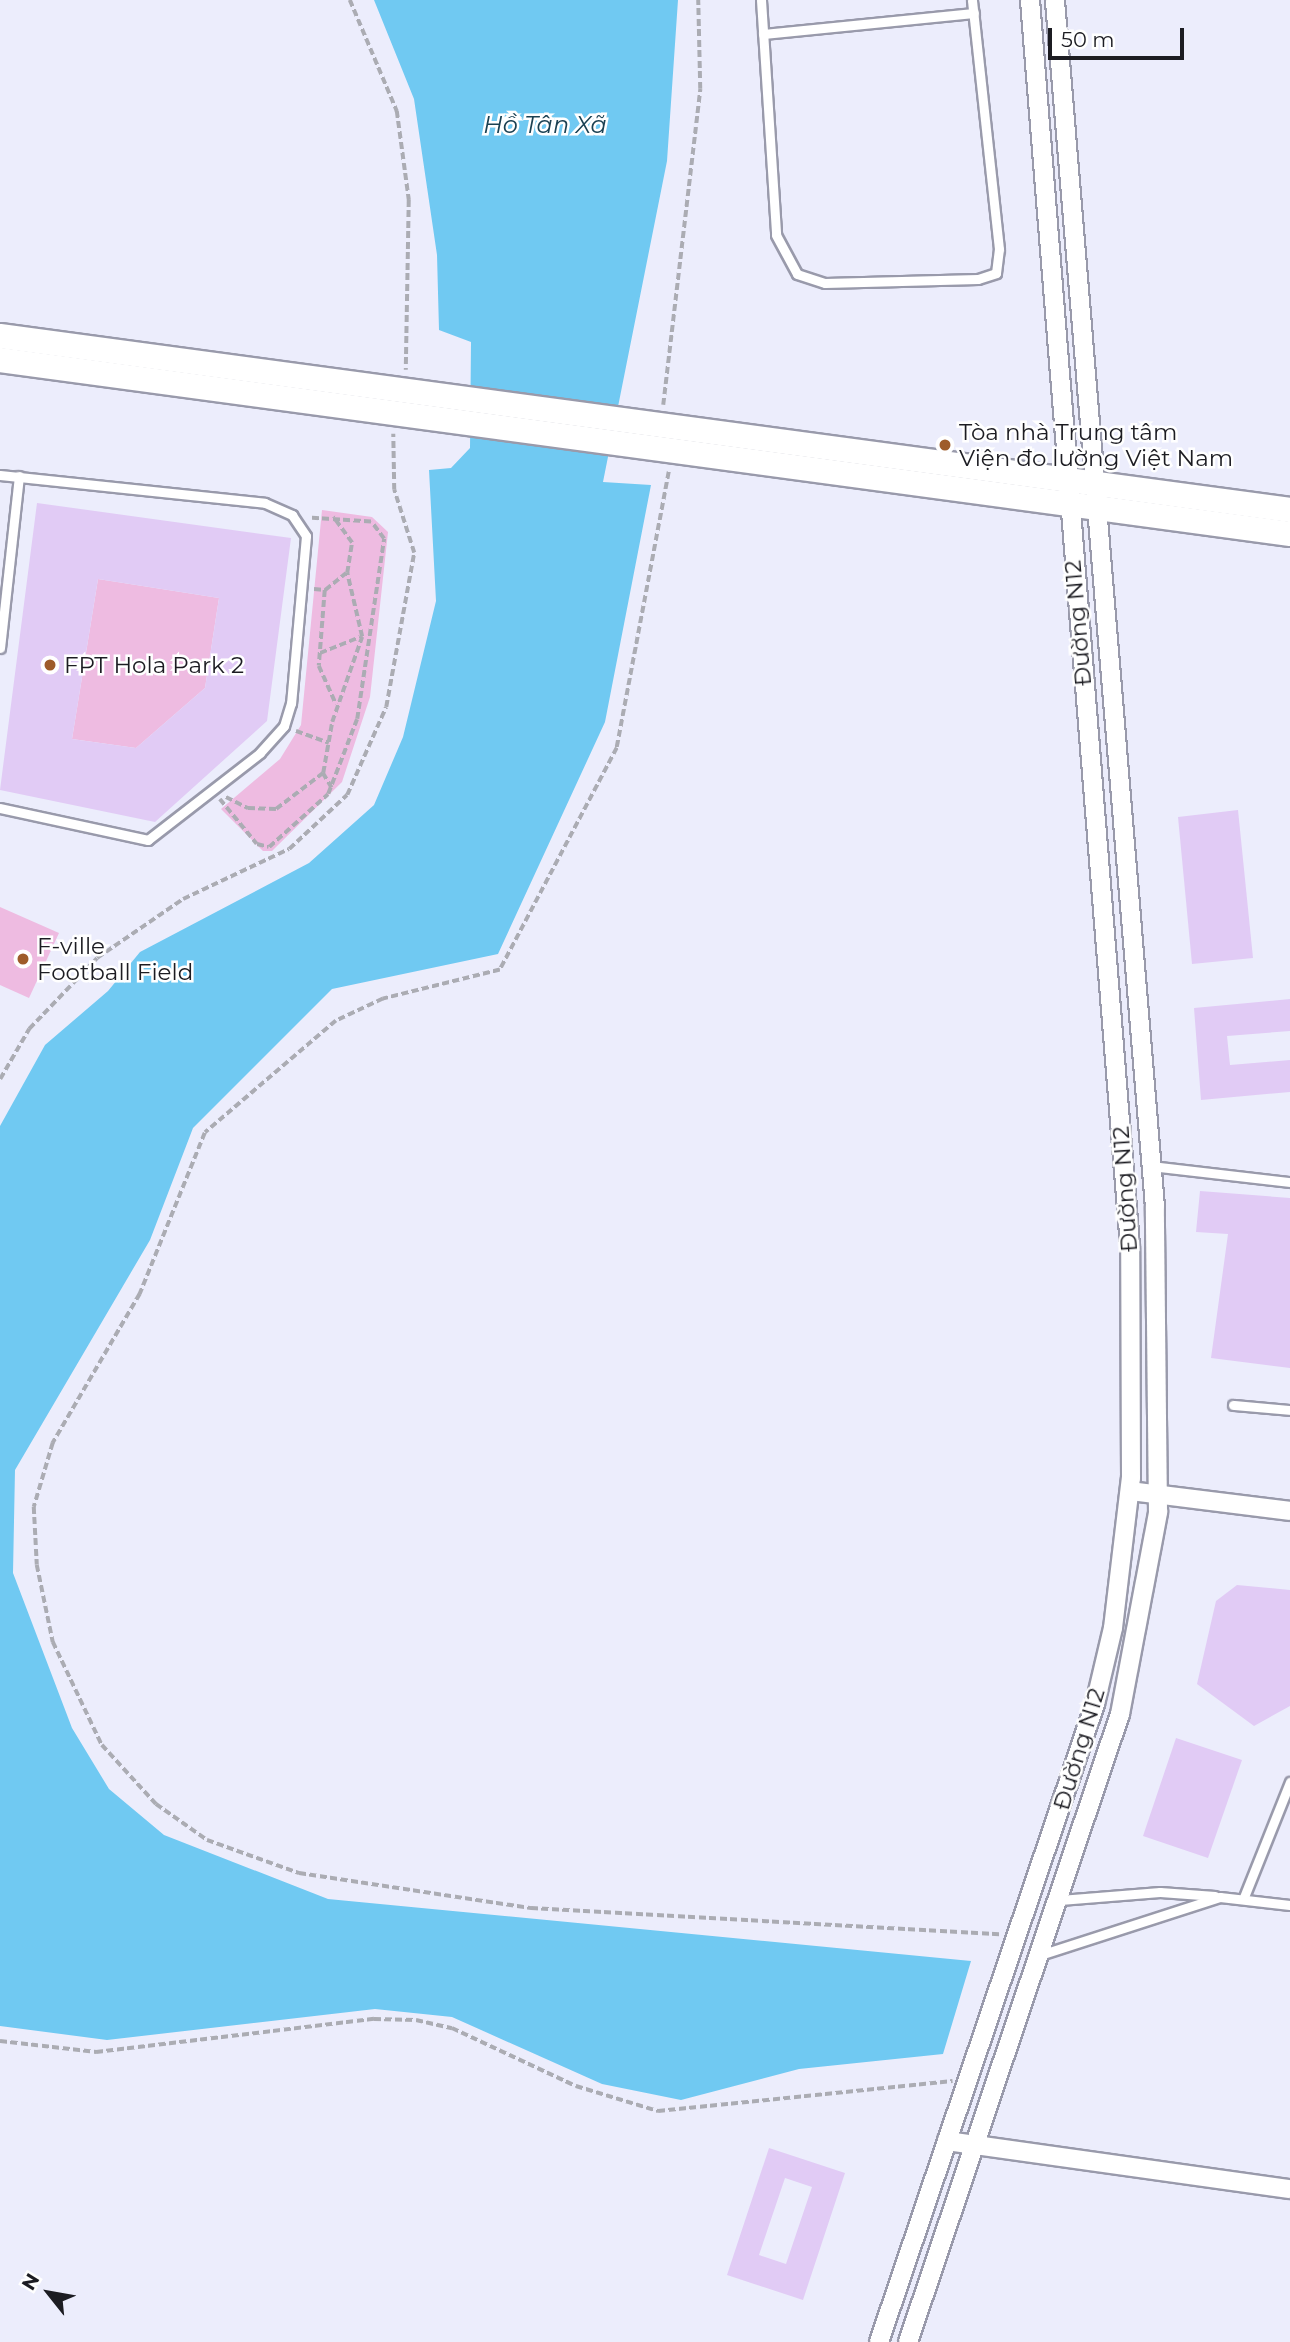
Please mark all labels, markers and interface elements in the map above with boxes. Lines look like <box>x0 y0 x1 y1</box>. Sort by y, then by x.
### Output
scale bar <box>1052 14 1188 58</box>
text: 50 m <box>1061 27 1115 52</box>
water label: Hồ Tân Xã <box>483 111 607 139</box>
place label: Tòa nhà Trung tâm Viện đo lường Việt Nam <box>959 418 1233 472</box>
marker: Tòa nhà Trung tâm Viện đo lường Việt Nam <box>937 437 953 453</box>
street label: Đường N12 <box>1059 559 1097 687</box>
place label: FPT Hola Park 2 <box>64 651 244 679</box>
marker: FPT Hola Park 2 <box>42 657 58 673</box>
place label: F-ville Football Field <box>37 932 193 986</box>
marker: F-ville Football Field <box>15 951 31 967</box>
street label: Đường N12 <box>1107 1125 1143 1253</box>
street label: Đường N12 <box>1047 1685 1111 1813</box>
north arrow <box>14 2258 84 2328</box>
text: N <box>17 2269 44 2294</box>

